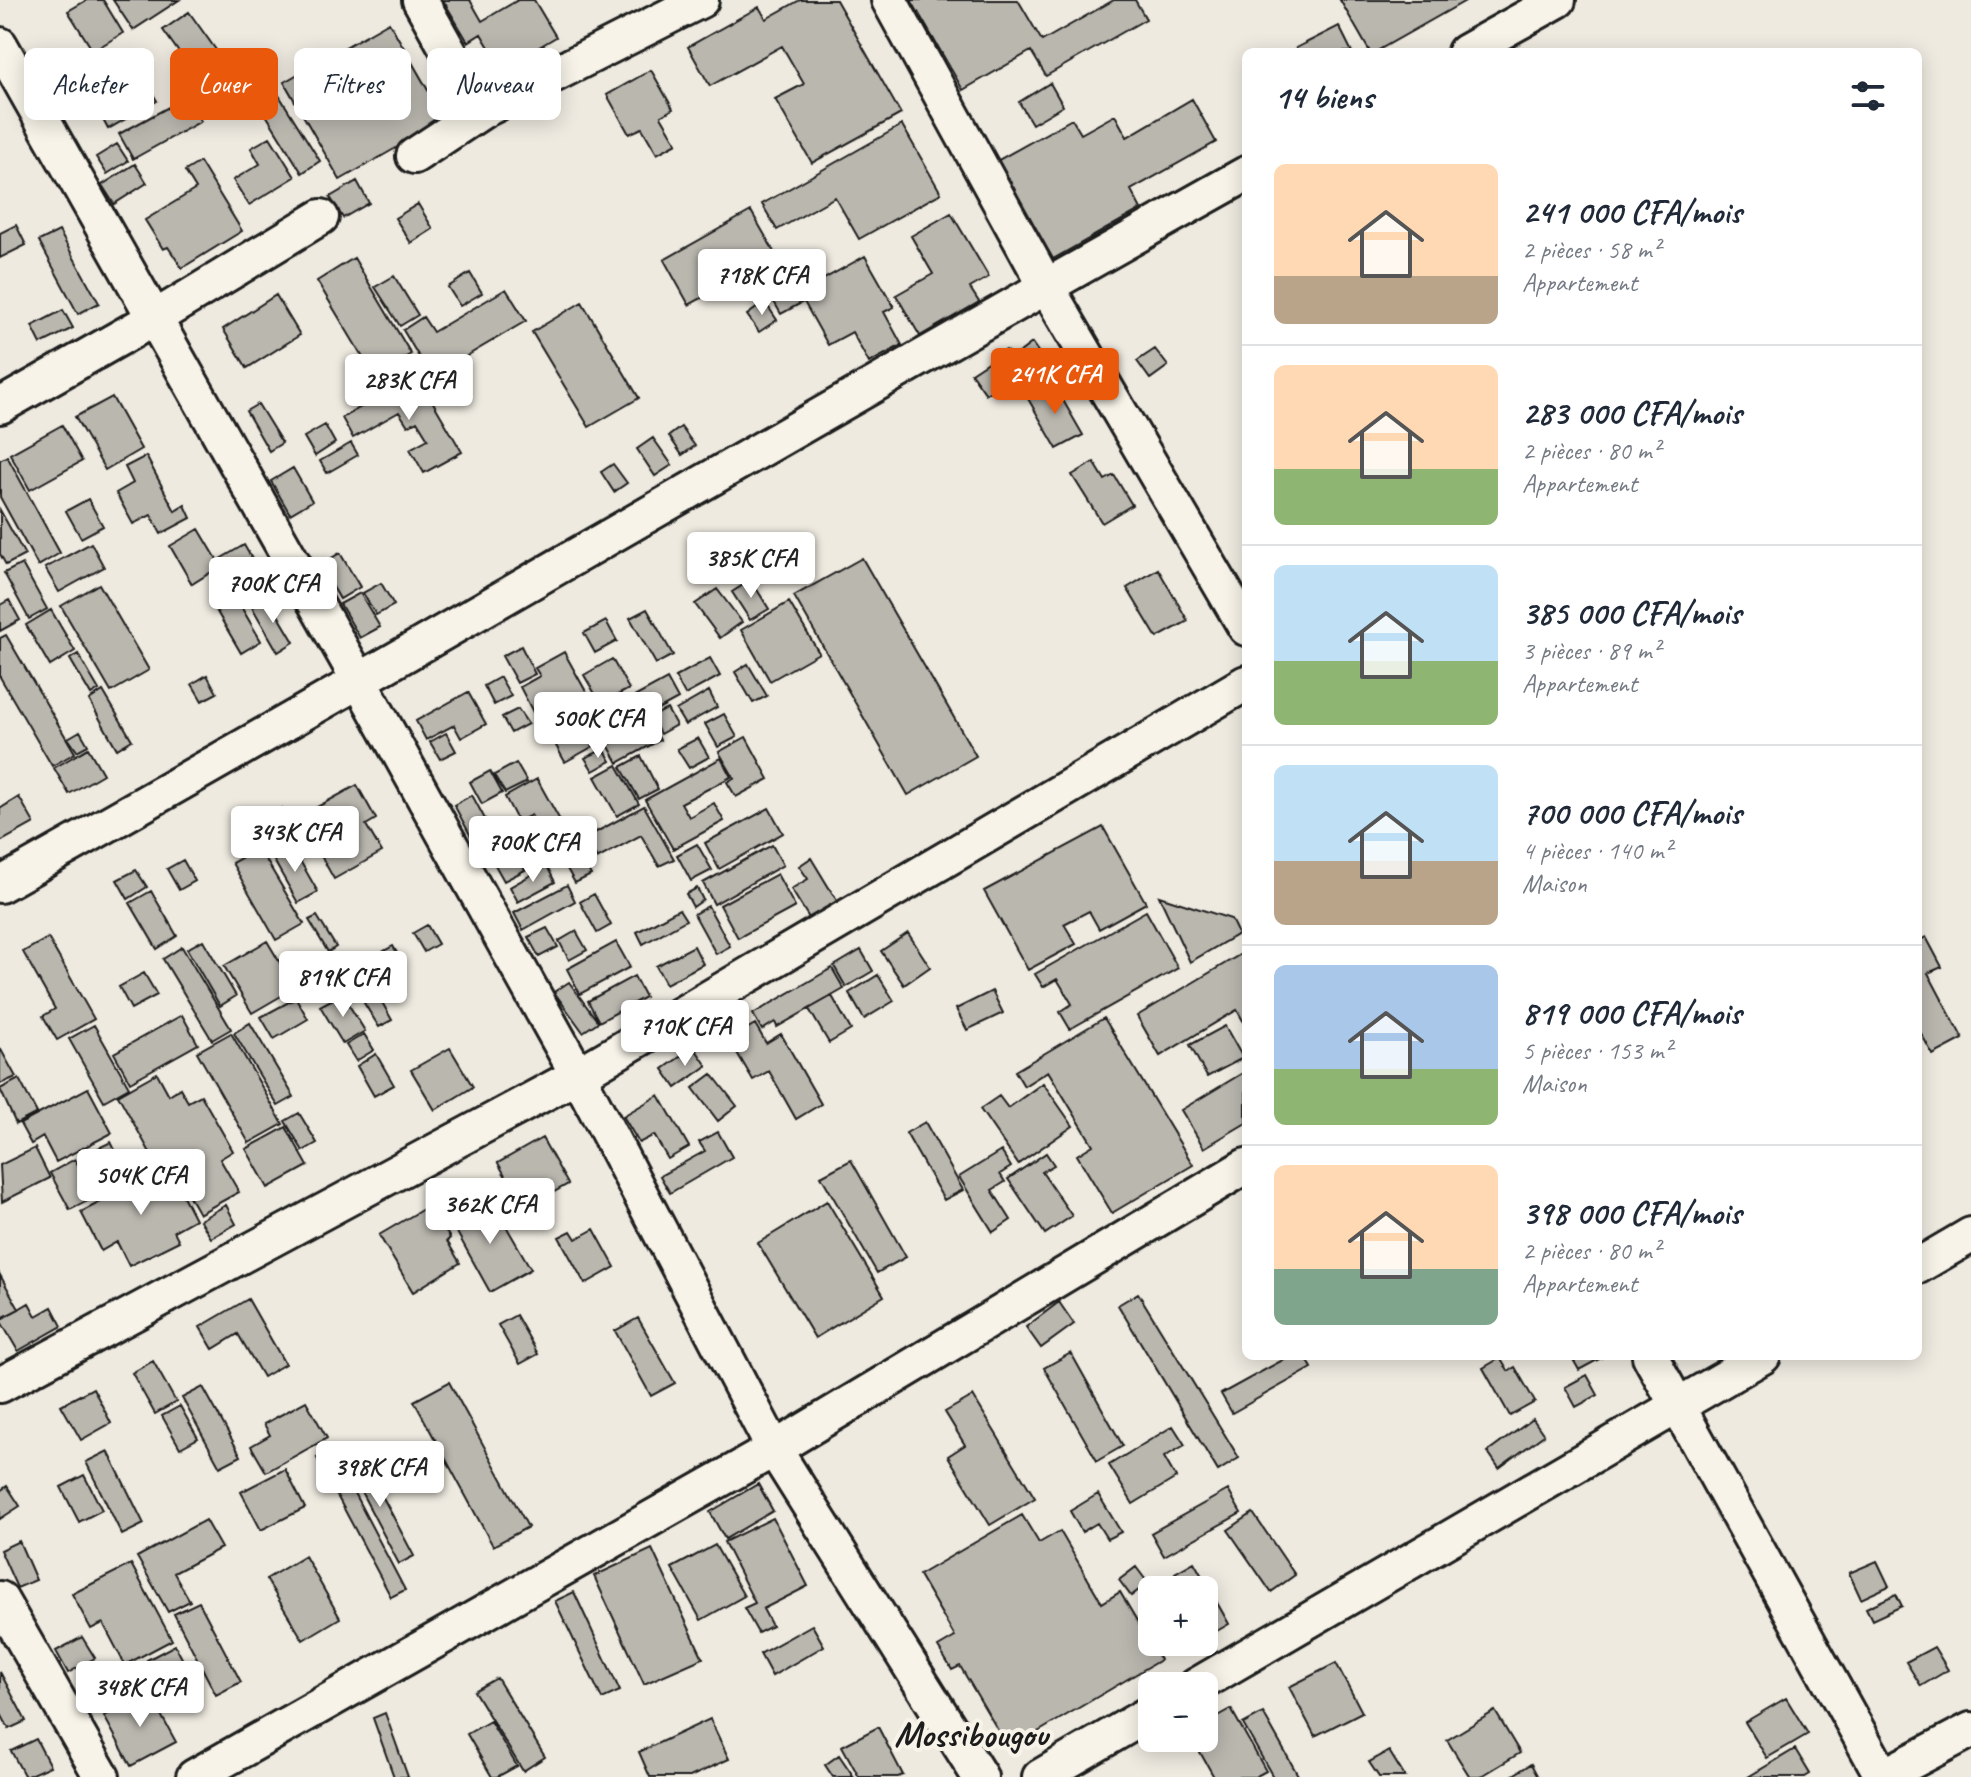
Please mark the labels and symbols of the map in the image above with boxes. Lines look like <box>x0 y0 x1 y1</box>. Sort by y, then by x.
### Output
pin: 718K CFA <box>679 249 845 317</box>
pin: 241K CFA <box>972 348 1138 416</box>
pin: 283K CFA <box>326 354 492 422</box>
pin: 385K CFA <box>668 532 834 600</box>
pin: 700K CFA <box>190 557 356 625</box>
pin: 500K CFA <box>515 692 681 760</box>
pin: 343K CFA <box>212 806 378 874</box>
pin: 700K CFA <box>450 816 616 884</box>
pin: 819K CFA <box>260 951 426 1019</box>
pin: 710K CFA <box>602 1000 768 1068</box>
pin: 504K CFA <box>58 1149 224 1217</box>
pin: 362K CFA <box>407 1178 573 1246</box>
pin: 398K CFA <box>297 1441 463 1509</box>
pin: 348K CFA <box>57 1661 223 1729</box>
district label: Mossibougou <box>894 1711 1050 1757</box>

